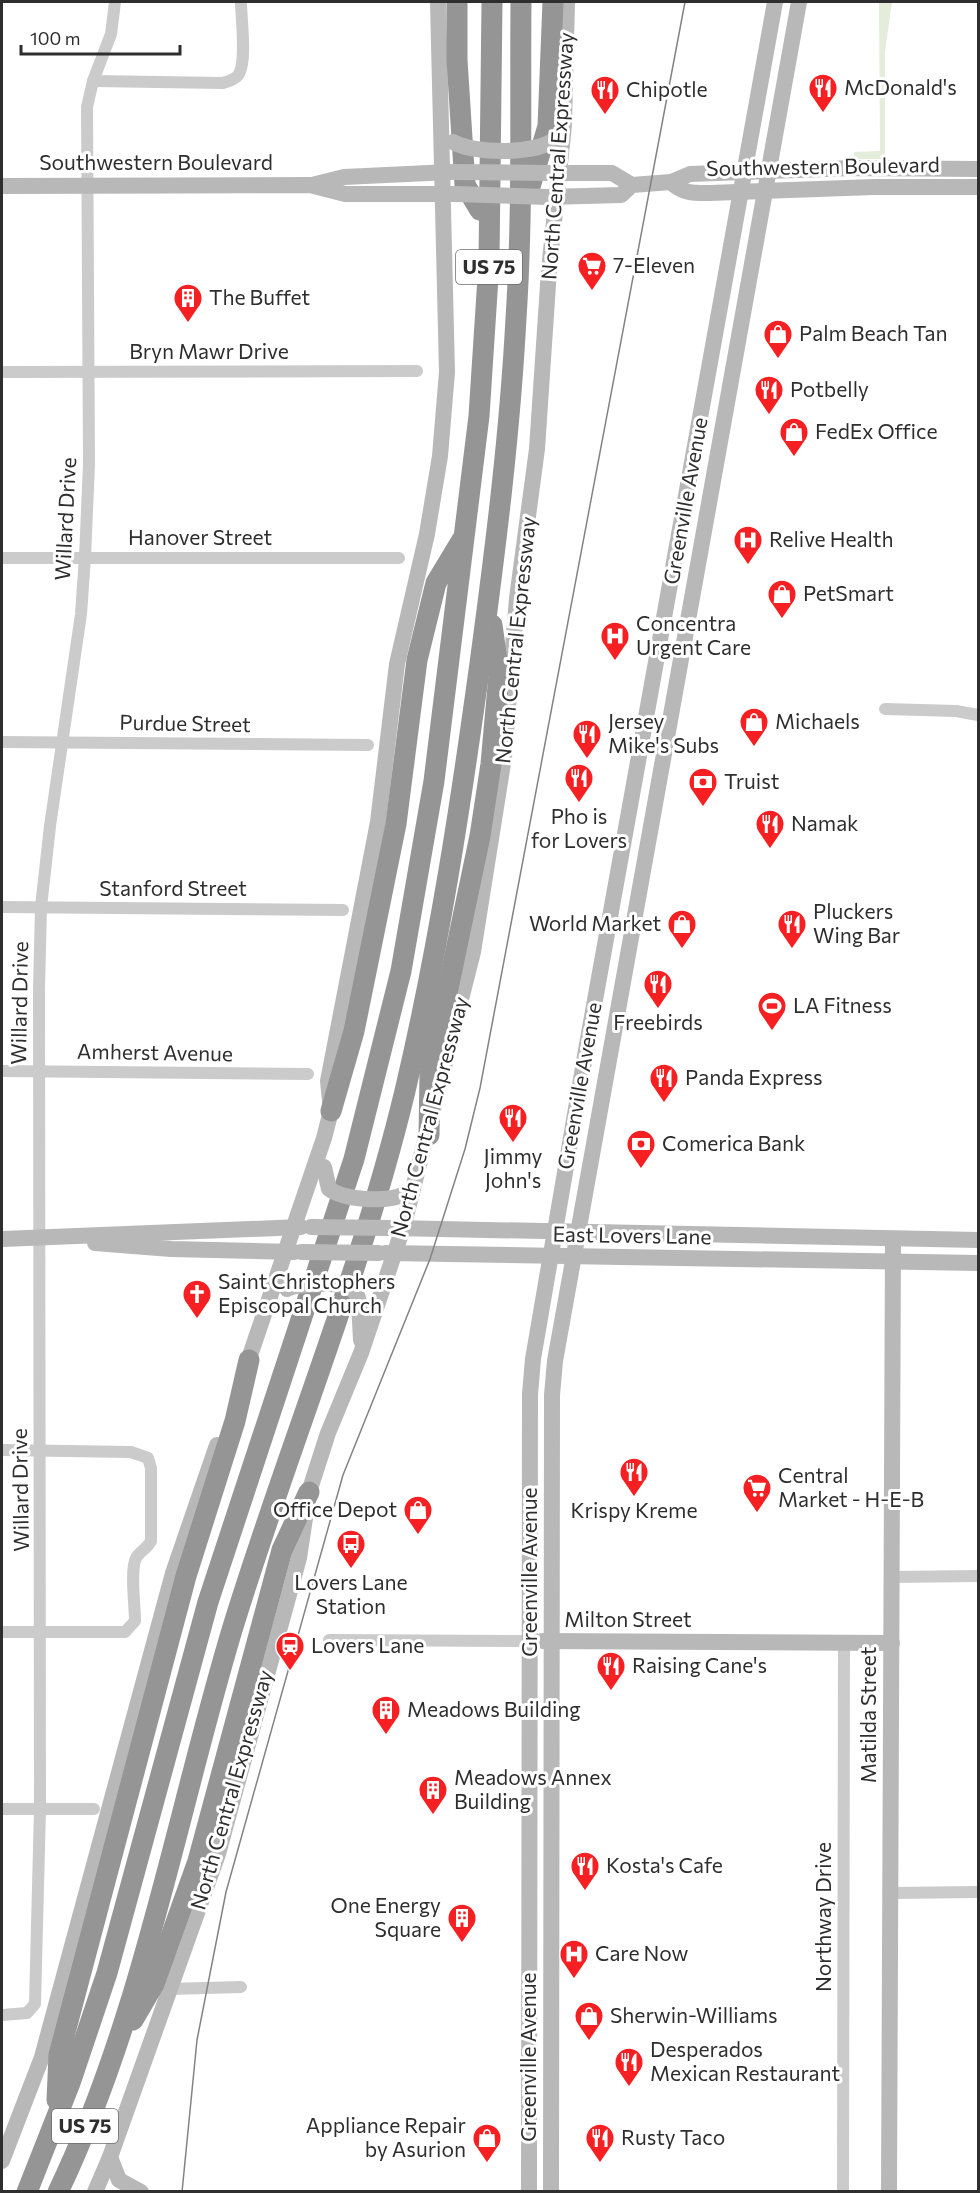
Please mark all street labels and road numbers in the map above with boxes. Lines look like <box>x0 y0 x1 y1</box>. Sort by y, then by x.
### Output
street label: North Central Expressway <box>535 31 578 281</box>
street label: Southwestern Boulevard <box>39 149 273 174</box>
street label: Southwestern Boulevard <box>706 151 940 180</box>
road number: US 75 <box>456 250 522 284</box>
street label: Bryn Mawr Drive <box>129 338 289 363</box>
street label: Greenville Avenue <box>658 415 712 586</box>
street label: Willard Drive <box>49 457 80 581</box>
street label: North Central Expressway <box>489 515 540 765</box>
street label: Hanover Street <box>128 524 272 549</box>
street label: Purdue Street <box>119 709 251 736</box>
street label: Stanford Street <box>99 875 247 900</box>
street label: Willard Drive <box>5 941 32 1065</box>
street label: North Central Expressway <box>384 993 473 1240</box>
street label: Greenville Avenue <box>552 1000 606 1171</box>
street label: Amherst Avenue <box>77 1038 233 1065</box>
street label: East Lovers Lane <box>552 1221 712 1248</box>
street label: Willard Drive <box>6 1428 33 1552</box>
street label: Greenville Avenue <box>516 1487 541 1657</box>
street label: Milton Street <box>564 1606 692 1631</box>
street label: Matilda Street <box>855 1647 880 1783</box>
street label: North Central Expressway <box>184 1667 277 1912</box>
street label: Northway Drive <box>810 1842 835 1992</box>
street label: Greenville Avenue <box>515 1972 540 2142</box>
road number: US 75 <box>52 2109 118 2143</box>

